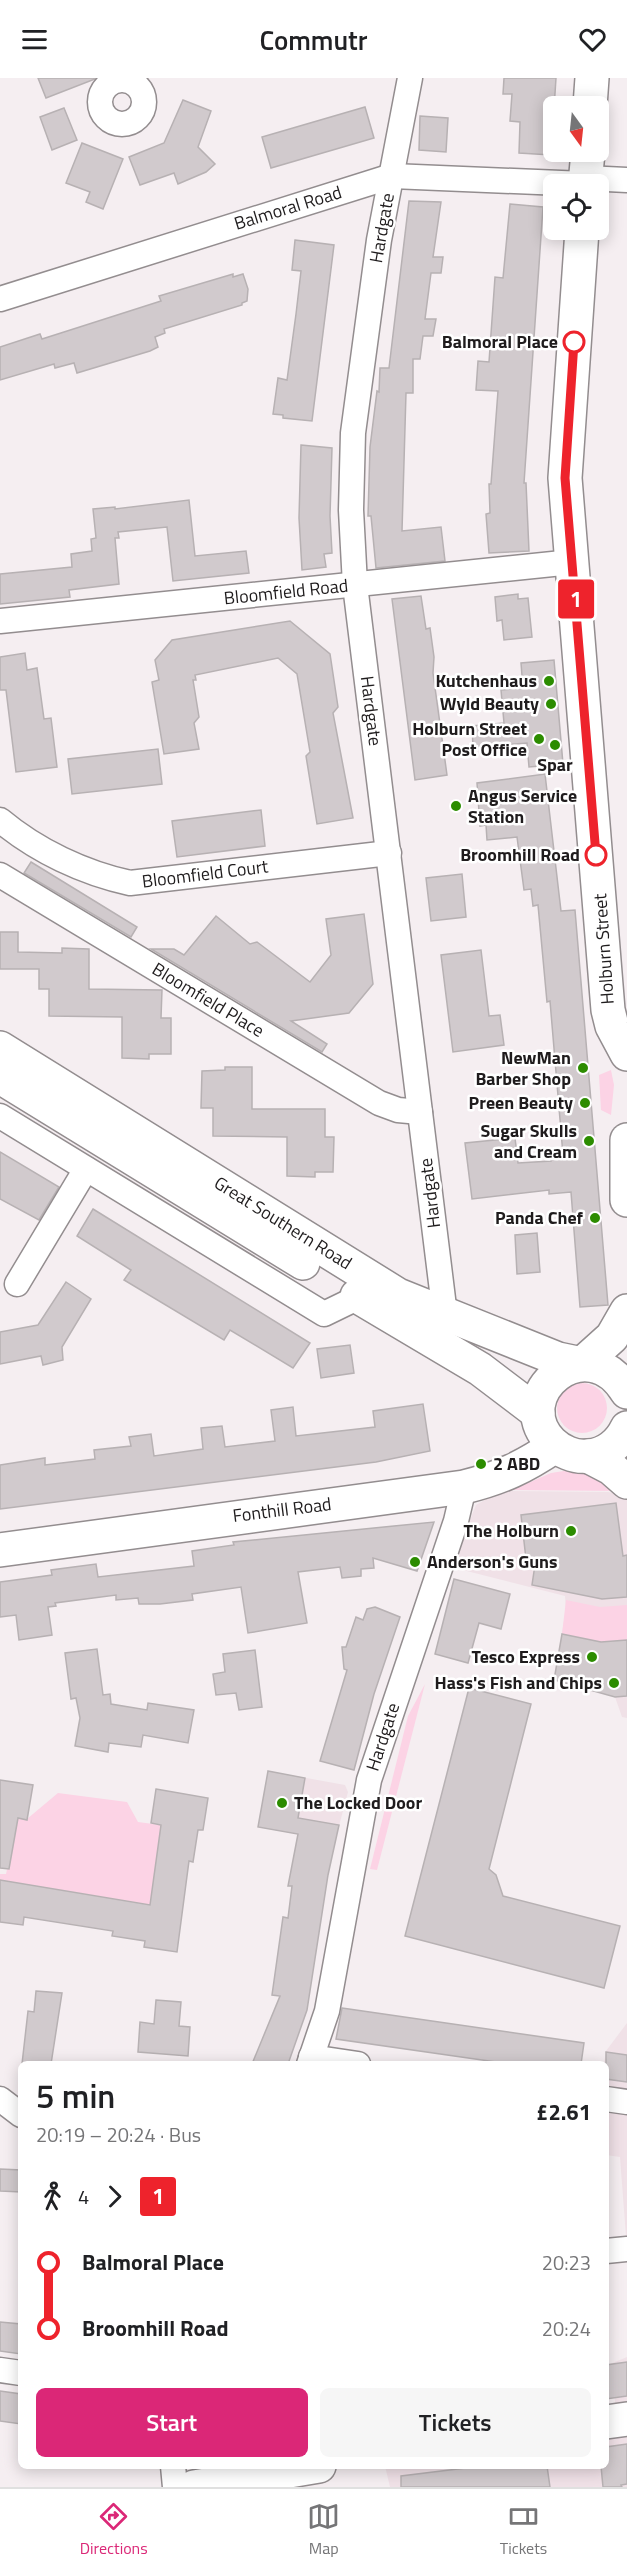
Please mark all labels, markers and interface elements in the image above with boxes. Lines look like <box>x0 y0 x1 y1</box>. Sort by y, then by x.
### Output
text: Commutr <box>259 19 368 60</box>
icon: menu <box>18 23 51 56</box>
icon: heart <box>576 23 609 56</box>
north arrow <box>543 96 609 162</box>
map controls <box>543 96 609 240</box>
button: locate <box>543 174 609 240</box>
street label: Balmoral Road <box>231 178 345 237</box>
street label: Hardgate <box>362 191 401 265</box>
place label: Balmoral Place <box>442 328 558 355</box>
marker: Balmoral Place <box>563 331 585 353</box>
street label: Bloomfield Road <box>222 572 349 611</box>
line badge: 1 <box>556 580 596 618</box>
text: 1 <box>570 583 582 615</box>
place label: Kutchenhaus <box>435 667 537 694</box>
street label: Hardgate <box>354 674 389 748</box>
marker: Kutchenhaus <box>542 674 556 688</box>
place label: Wyld Beauty <box>440 690 539 717</box>
marker: Wyld Beauty <box>544 697 558 711</box>
place label: Holburn Street Post Office <box>412 715 527 763</box>
marker: Holburn Street Post Office <box>532 732 546 746</box>
marker: Spar <box>548 738 562 752</box>
place label: Spar <box>537 751 573 778</box>
place label: Angus Service Station <box>468 782 577 830</box>
marker: Angus Service Station <box>449 799 463 813</box>
place label: Broomhill Road <box>460 841 580 868</box>
marker: Broomhill Road <box>585 844 607 866</box>
street label: Bloomfield Court <box>140 852 270 895</box>
street label: Holburn Street <box>586 892 621 1005</box>
street label: Bloomfield Place <box>147 955 269 1044</box>
place label: NewMan Barber Shop <box>475 1044 571 1092</box>
marker: NewMan Barber Shop <box>576 1061 590 1075</box>
place label: Preen Beauty <box>469 1089 573 1116</box>
marker: Preen Beauty <box>578 1096 592 1110</box>
place label: Sugar Skulls and Cream <box>481 1117 577 1165</box>
marker: Sugar Skulls and Cream <box>582 1134 596 1148</box>
street label: Hardgate <box>412 1156 447 1230</box>
street label: Great Southern Road <box>209 1169 358 1276</box>
place label: Panda Chef <box>495 1204 584 1231</box>
marker: Panda Chef <box>588 1211 602 1225</box>
place label: 2 ABD <box>493 1450 540 1477</box>
marker: 2 ABD <box>474 1457 488 1471</box>
street label: Fonthill Road <box>231 1490 333 1529</box>
place label: The Holburn <box>464 1517 559 1544</box>
marker: The Holburn <box>564 1524 578 1538</box>
place label: Anderson's Guns <box>427 1548 558 1575</box>
marker: Anderson's Guns <box>408 1555 422 1569</box>
place label: Tesco Express <box>471 1643 580 1670</box>
marker: Tesco Express <box>585 1650 599 1664</box>
place label: Hass's Fish and Chips <box>435 1669 602 1696</box>
marker: Hass's Fish and Chips <box>607 1676 621 1690</box>
street label: Hardgate <box>359 1699 406 1774</box>
place label: The Locked Door <box>294 1789 422 1816</box>
marker: The Locked Door <box>275 1796 289 1810</box>
text: 5 min <box>36 2071 115 2121</box>
text: £2.61 <box>536 2095 591 2129</box>
text: 20:19 – 20:24 · Bus <box>36 2119 201 2150</box>
icon: walk <box>36 2180 69 2213</box>
icon: forward <box>98 2180 131 2213</box>
text: 1 <box>152 2180 164 2212</box>
text: 4 <box>78 2181 89 2212</box>
text: Balmoral Place <box>82 2245 224 2279</box>
text: 20:23 <box>542 2247 591 2278</box>
text: Broomhill Road <box>82 2311 229 2345</box>
text: 20:24 <box>542 2313 591 2344</box>
button: Start <box>36 2388 308 2457</box>
button: Tickets <box>320 2388 591 2457</box>
tab: Directions <box>80 2500 148 2560</box>
tab: Map <box>307 2500 340 2560</box>
tab: Tickets <box>500 2500 547 2560</box>

